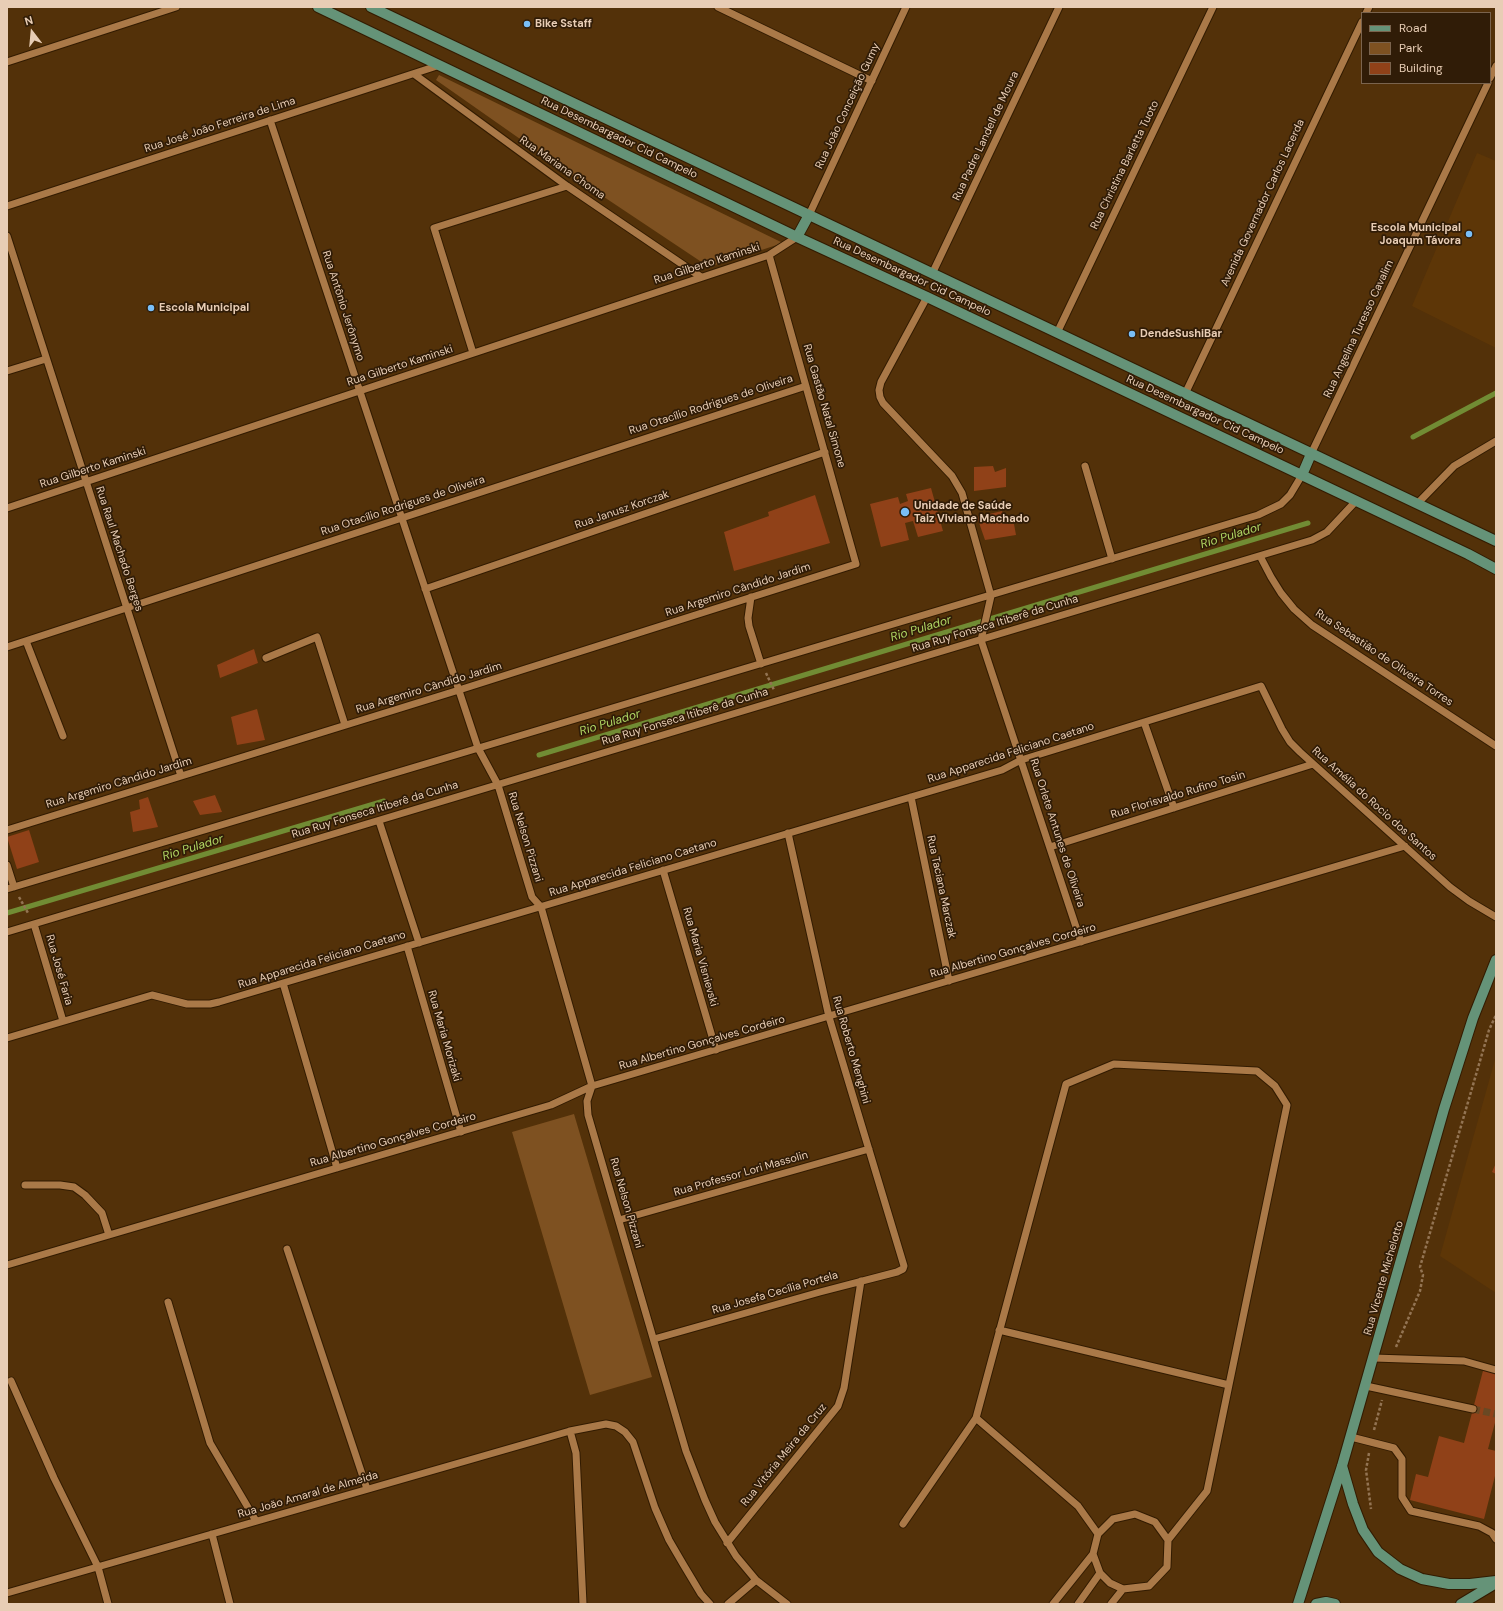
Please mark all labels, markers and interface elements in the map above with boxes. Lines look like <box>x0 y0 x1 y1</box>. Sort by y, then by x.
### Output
north arrow <box>12 12 52 52</box>
legend <box>1361 12 1491 84</box>
text: N <box>23 13 34 28</box>
place label: Bike Sstaff <box>535 17 592 31</box>
marker: Bike Sstaff <box>522 19 532 29</box>
text: Road <box>1399 20 1427 36</box>
text: Park <box>1399 40 1423 56</box>
street label: Rua João Conceição Gumy <box>813 41 883 171</box>
text: Building <box>1399 60 1443 76</box>
street label: Rua Padre Landell de Moura <box>950 69 1022 203</box>
street label: Rua José João Ferreira de Lima <box>143 94 297 156</box>
street label: Rua Desembargador Cid Campelo <box>539 94 699 182</box>
street label: Rua Christina Barletta Tuoto <box>1088 98 1162 232</box>
street label: Avenida Governador Carlos Lacerda <box>1218 117 1308 289</box>
street label: Rua Mariana Choma <box>517 134 607 202</box>
place label: Escola Municipal Joaqum Távora <box>1371 221 1461 247</box>
marker: Escola Municipal Joaqum Távora <box>1464 229 1474 239</box>
street label: Rua Desembargador Cid Campelo <box>831 235 993 319</box>
street label: Rua Gilberto Kaminski <box>652 241 762 287</box>
street label: Rua Antônio Jerônymo <box>319 249 367 363</box>
street label: Rua Angelina Turesso Cavalim <box>1321 258 1397 400</box>
place label: Escola Municipal <box>159 301 249 315</box>
marker: Escola Municipal <box>146 303 156 313</box>
place label: DendeSushiBar <box>1140 327 1222 341</box>
marker: DendeSushiBar <box>1127 329 1137 339</box>
street label: Rua Gilberto Kaminski <box>345 343 455 389</box>
street label: Rua Gastão Natal Simone <box>800 343 848 469</box>
street label: Rua Otacílio Rodrigues de Oliveira <box>627 372 795 438</box>
street label: Rua Desembargador Cid Campelo <box>1124 373 1286 457</box>
street label: Rua Gilberto Kaminski <box>38 445 148 491</box>
street label: Rua Otacílio Rodrigues de Oliveira <box>319 473 487 539</box>
street label: Rua Raul Machado Berges <box>93 485 145 613</box>
street label: Rua Janusz Korczak <box>573 488 671 532</box>
place label: Unidade de Saúde Taiz Viviane Machado <box>914 499 1030 525</box>
marker: Unidade de Saúde Taiz Viviane Machado <box>899 506 911 518</box>
water label: Rio Pulador <box>1199 520 1263 552</box>
street label: Rua Argemiro Cândido Jardim <box>664 560 812 620</box>
street label: Rua Ruy Fonseca Itiberê da Cunha <box>910 592 1080 656</box>
street label: Rua Sebastião de Oliveira Torres <box>1313 607 1455 709</box>
water label: Rio Pulador <box>889 613 953 645</box>
street label: Rua Argemiro Cândido Jardim <box>355 660 503 716</box>
street label: Rua Ruy Fonseca Itiberê da Cunha <box>600 685 770 749</box>
water label: Rio Pulador <box>578 707 642 739</box>
street label: Rua Apparecida Feliciano Caetano <box>926 720 1096 786</box>
street label: Rua Amélia do Rocio dos Santos <box>1309 744 1439 864</box>
street label: Rua Argemiro Cândido Jardim <box>45 755 193 811</box>
street label: Rua Orlete Antunes de Oliveira <box>1027 757 1087 909</box>
street label: Rua Florisvaldo Rufino Tosin <box>1109 768 1247 822</box>
street label: Rua Ruy Fonseca Itiberê da Cunha <box>290 778 460 842</box>
street label: Rua Nelson Pizzani <box>505 790 545 884</box>
water label: Rio Pulador <box>161 832 225 864</box>
street label: Rua Taciana Marczak <box>924 834 958 940</box>
street label: Rua Apparecida Feliciano Caetano <box>548 836 718 900</box>
street label: Rua Maria Visnievski <box>680 906 720 1008</box>
street label: Rua Albertino Gonçalves Cordeiro <box>929 921 1097 981</box>
street label: Rua Apparecida Feliciano Caetano <box>237 928 407 992</box>
street label: Rua José Faria <box>43 933 75 1007</box>
street label: Rua Maria Morizaki <box>425 989 463 1083</box>
street label: Rua Roberto Menghini <box>829 995 873 1105</box>
street label: Rua Albertino Gonçalves Cordeiro <box>618 1013 786 1073</box>
street label: Rua Albertino Gonçalves Cordeiro <box>309 1110 477 1170</box>
street label: Rua Professor Lori Massolin <box>672 1149 810 1199</box>
street label: Rua Nelson Pizzani <box>607 1156 645 1250</box>
street label: Rua Vicente Michelotto <box>1361 1219 1407 1337</box>
street label: Rua Josefa Cecília Portela <box>711 1269 839 1317</box>
street label: Rua Vitória Meira da Cruz <box>739 1401 829 1509</box>
street label: Rua João Amaral de Almeida <box>236 1469 380 1521</box>

